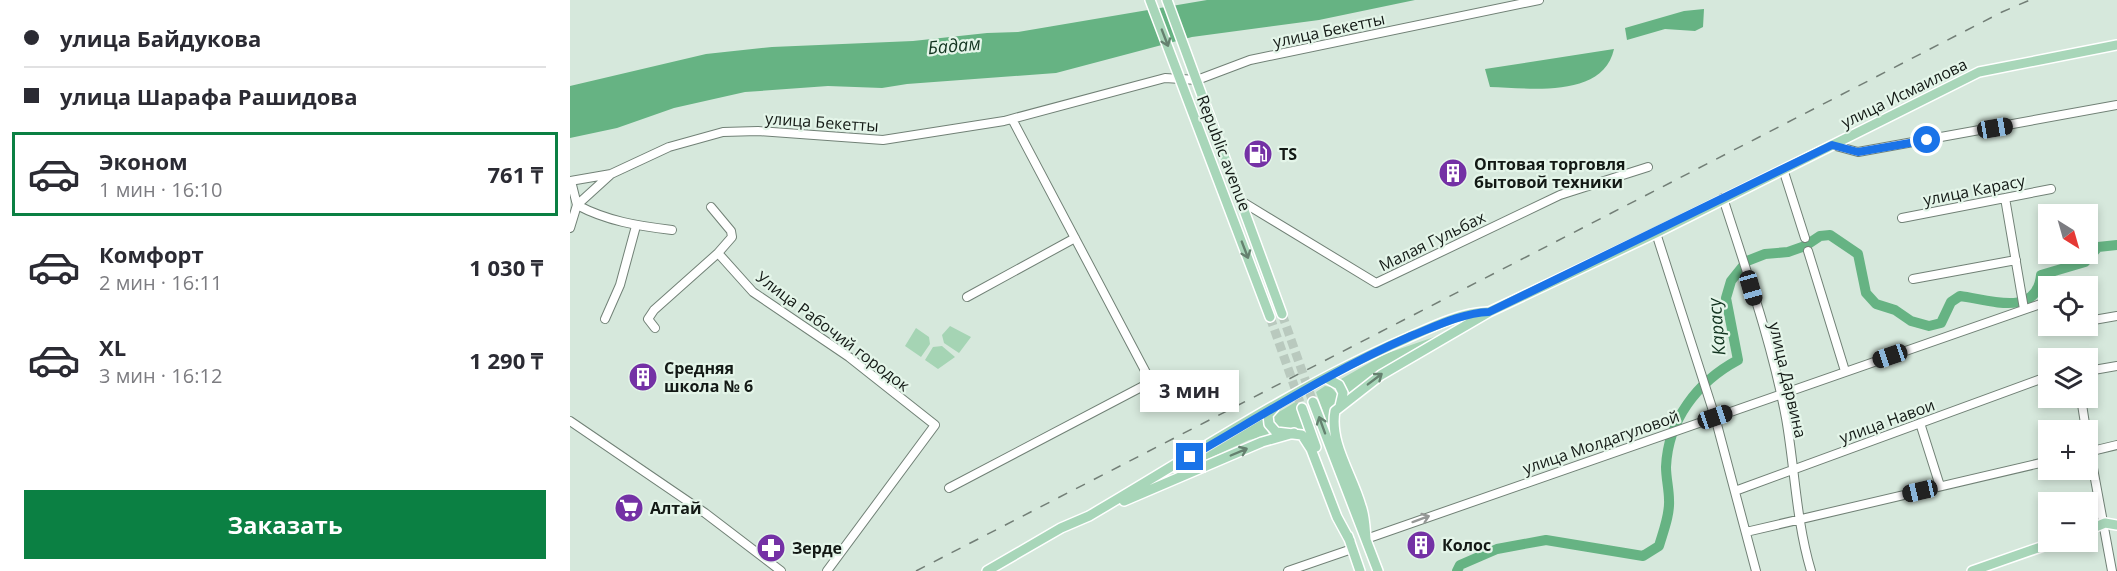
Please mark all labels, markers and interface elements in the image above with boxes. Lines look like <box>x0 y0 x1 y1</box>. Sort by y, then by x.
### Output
street label: улица Бекетты <box>1271 7 1387 53</box>
text: улица Байдукова <box>60 23 261 53</box>
one-way arrow <box>1160 29 1171 47</box>
water label: Бадам <box>926 31 982 59</box>
street label: улица Исмаилова <box>1837 53 1971 133</box>
text: улица Шарафа Рашидова <box>60 81 357 111</box>
street label: Republic avenue <box>1192 92 1256 214</box>
street label: улица Бекетты <box>764 107 880 137</box>
car <box>1976 116 2014 140</box>
route start <box>1913 126 1940 153</box>
fuel station icon: TS <box>1242 138 1274 170</box>
place label: TS <box>1279 143 1297 165</box>
text: Эконом <box>99 146 188 176</box>
icon: car <box>27 147 81 201</box>
place label: Оптовая торговля бытовой техники <box>1474 153 1626 193</box>
building icon: Оптовая торговля бытовой техники <box>1437 157 1469 189</box>
text: 761 ₸ <box>488 159 543 189</box>
street label: улица Карасу <box>1921 169 2028 211</box>
text: 1 мин · 16:10 <box>99 176 222 203</box>
north arrow <box>2038 204 2098 264</box>
map controls <box>2038 204 2098 552</box>
street label: Малая Гульбах <box>1375 205 1490 276</box>
text: Комфорт <box>99 239 204 269</box>
icon: car <box>27 240 81 294</box>
one-way arrow <box>1240 240 1251 258</box>
text: 1 030 ₸ <box>469 252 543 282</box>
street label: Улица Рабочий городок <box>752 266 915 397</box>
car <box>1737 268 1765 308</box>
text: 2 мин · 16:11 <box>99 269 222 296</box>
button: locate <box>2038 276 2098 336</box>
water label: Карасу <box>1701 296 1730 357</box>
street label: улица Дарвина <box>1764 320 1812 440</box>
text: XL <box>99 332 126 362</box>
icon: car <box>27 333 81 387</box>
car <box>1870 342 1910 370</box>
text: 1 290 ₸ <box>469 345 543 375</box>
button: layers <box>2038 348 2098 408</box>
place label: Средняя школа № 6 <box>664 357 753 397</box>
building icon: Средняя школа № 6 <box>627 361 659 393</box>
text: 3 мин · 16:12 <box>99 362 222 389</box>
callout: 3 мин <box>1140 370 1240 412</box>
one-way arrow <box>1367 373 1383 385</box>
text: 3 мин <box>1159 377 1220 404</box>
street label: улица Навои <box>1836 394 1938 448</box>
car <box>1695 403 1735 431</box>
street label: улица Молдагуловой <box>1520 405 1682 479</box>
one-way arrow <box>1316 416 1327 435</box>
button: + <box>2038 420 2098 480</box>
route end <box>1176 443 1203 470</box>
one-way arrow <box>1229 446 1248 457</box>
car <box>1900 478 1940 504</box>
button: Заказать <box>24 490 546 559</box>
supermarket icon: Алтай <box>613 492 645 524</box>
button: − <box>2038 492 2098 552</box>
place label: Алтай <box>650 497 701 519</box>
one-way arrow <box>1411 512 1430 523</box>
building icon: Колос <box>1405 529 1437 561</box>
pharmacy icon: Зерде <box>755 532 787 564</box>
place label: Колос <box>1442 534 1491 556</box>
place label: Зерде <box>792 537 842 559</box>

